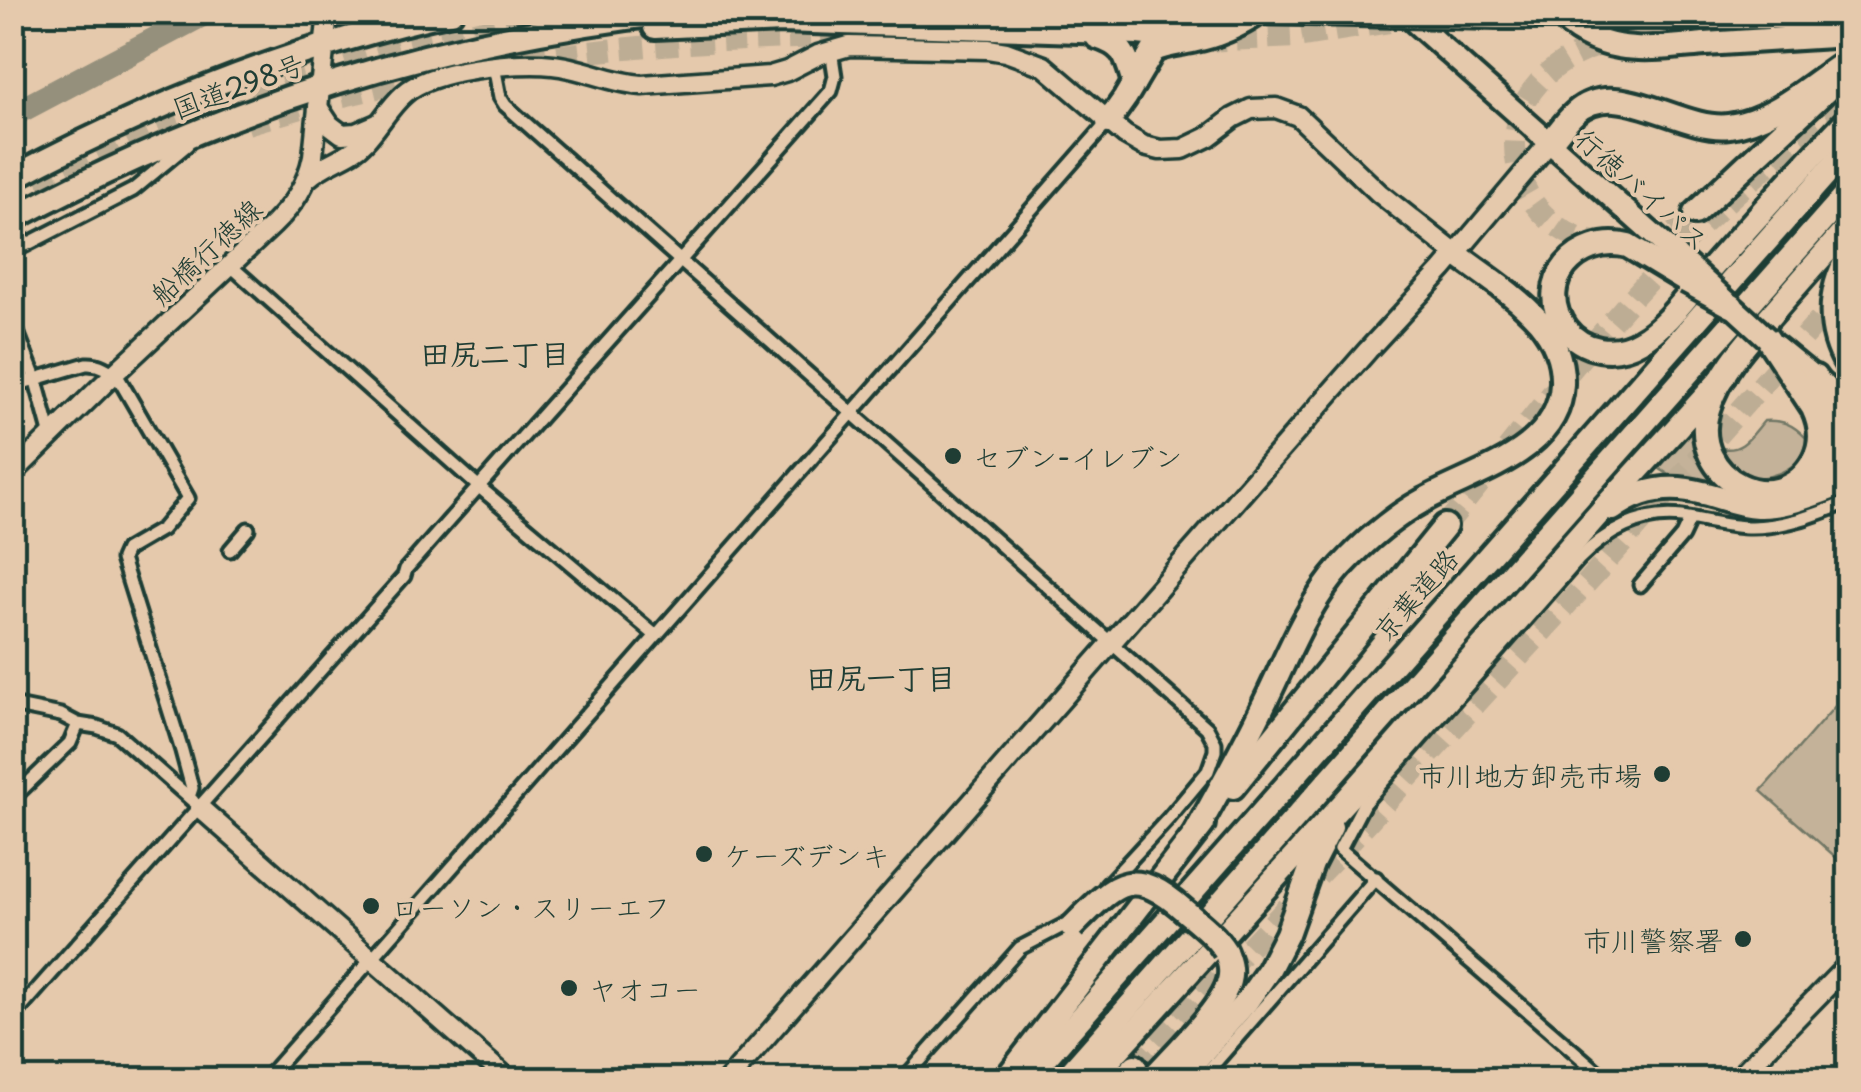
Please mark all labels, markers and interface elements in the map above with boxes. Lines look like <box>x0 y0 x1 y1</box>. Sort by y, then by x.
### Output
street label: 国道298号 <box>166 41 310 129</box>
street label: 行徳バイパス <box>1566 117 1720 261</box>
street label: 船橋行徳線 <box>139 188 271 314</box>
district label: 田尻二丁目 <box>420 330 570 375</box>
place label: セブン-イレブン <box>973 435 1183 478</box>
marker: セブン-イレブン <box>942 445 964 467</box>
street label: 京葉道路 <box>1362 538 1468 650</box>
district label: 田尻一丁目 <box>806 654 956 699</box>
place label: 市川地方卸売市場 <box>1418 753 1642 796</box>
marker: 市川地方卸売市場 <box>1651 763 1673 785</box>
place label: ケーズデンキ <box>724 833 890 876</box>
marker: ケーズデンキ <box>693 843 715 865</box>
place label: ローソン・スリーエフ <box>391 885 671 928</box>
marker: ローソン・スリーエフ <box>360 895 382 917</box>
place label: 市川警察署 <box>1583 918 1723 961</box>
marker: 市川警察署 <box>1732 928 1754 950</box>
place label: ヤオコー <box>589 967 701 1010</box>
marker: ヤオコー <box>558 977 580 999</box>

